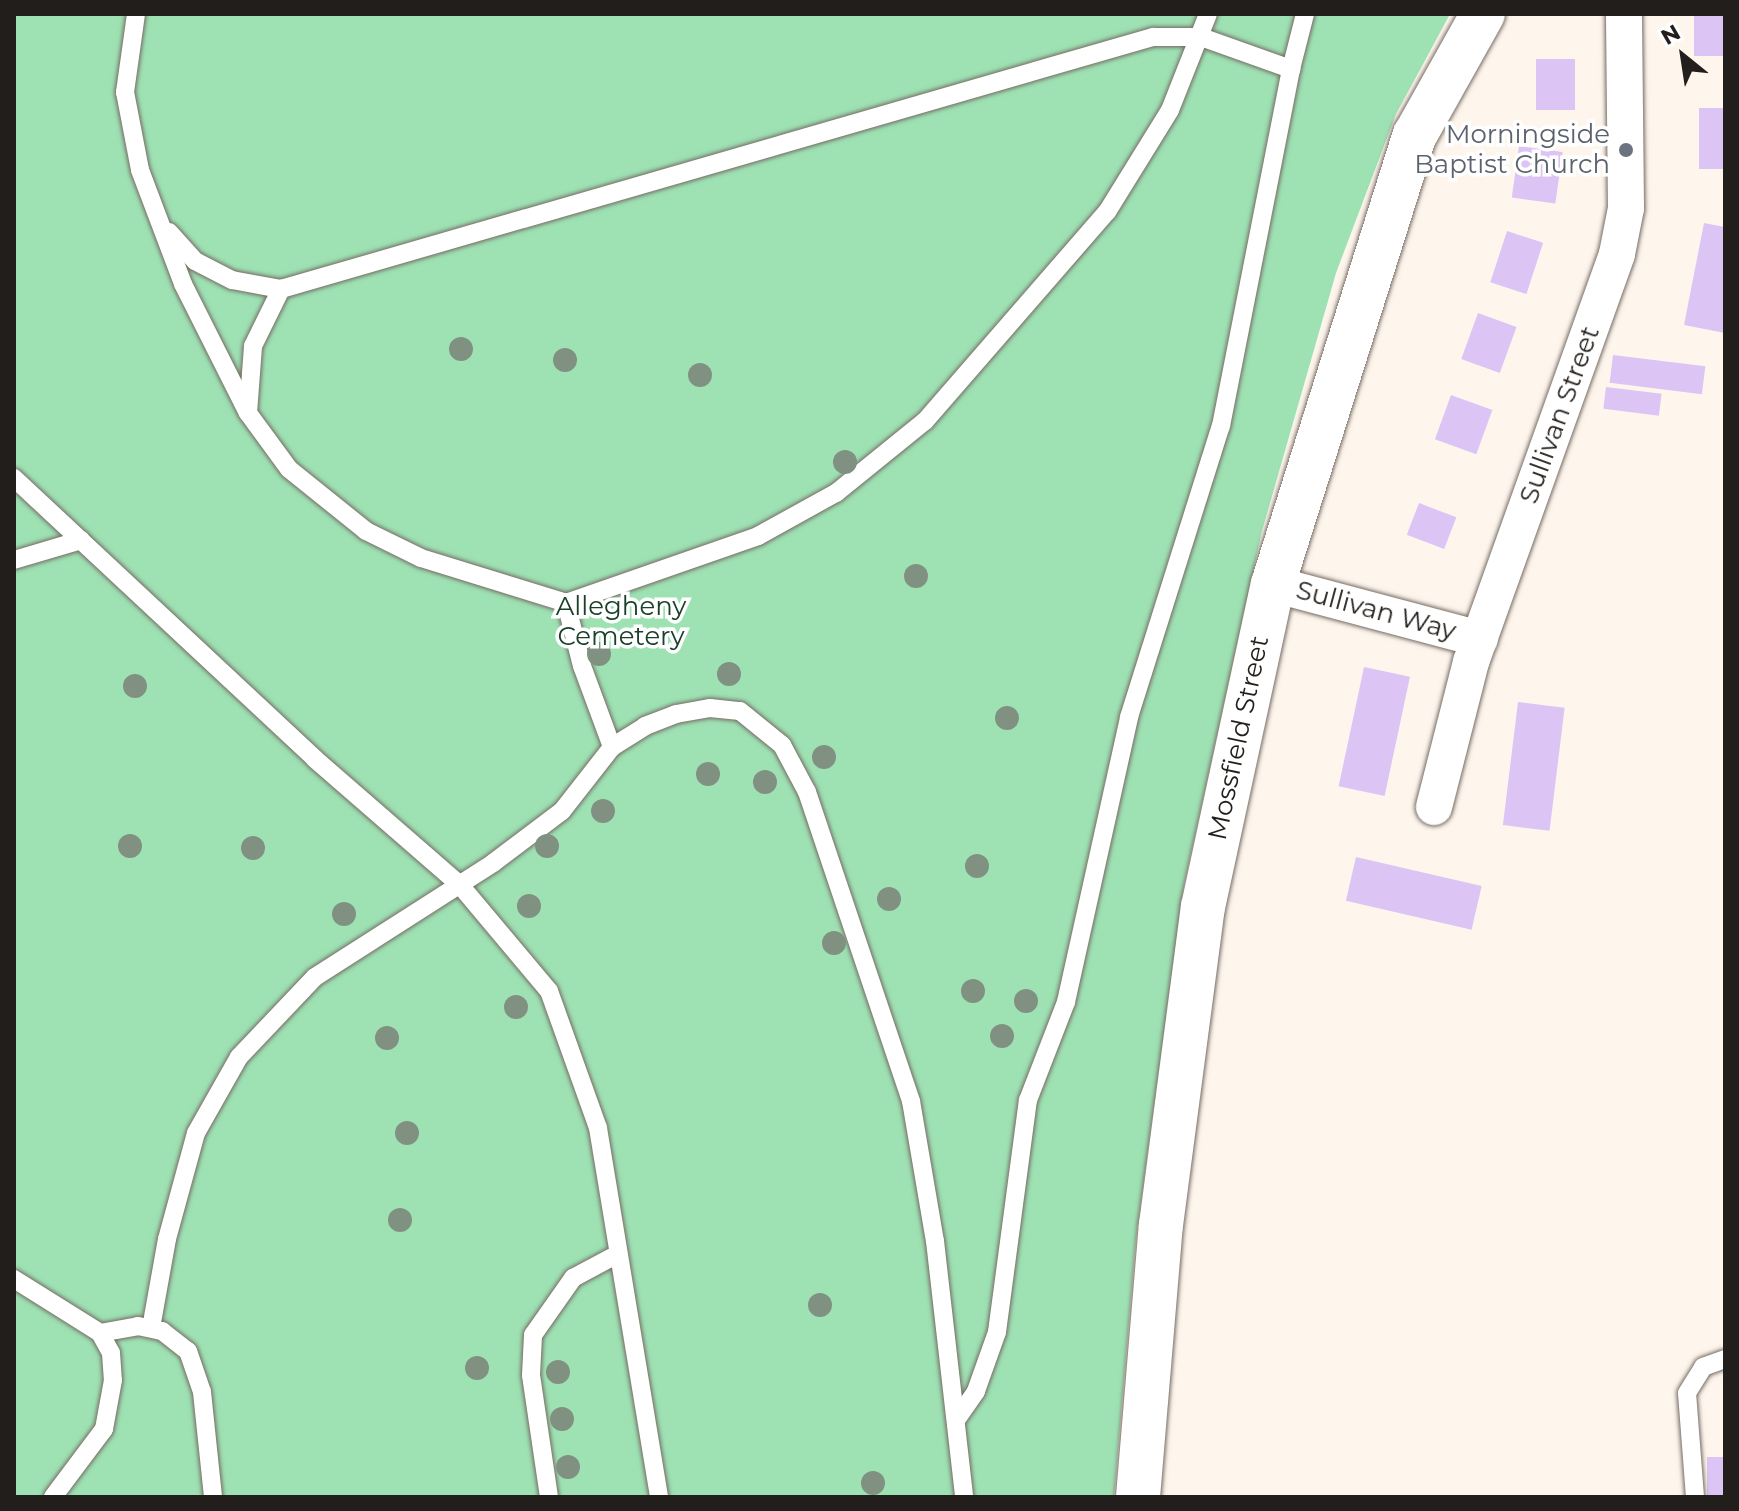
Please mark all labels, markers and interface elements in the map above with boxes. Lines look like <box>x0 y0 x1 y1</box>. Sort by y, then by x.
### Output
north arrow <box>1643 16 1723 96</box>
text: N <box>1656 19 1685 51</box>
place label: Morningside Baptist Church <box>1414 119 1610 180</box>
marker: Morningside Baptist Church <box>1617 141 1635 159</box>
street label: Sullivan Street <box>1513 322 1607 508</box>
street label: Sullivan Way <box>1293 575 1459 647</box>
park label: Allegheny Cemetery <box>556 591 686 652</box>
street label: Mossfield Street <box>1202 633 1276 843</box>

